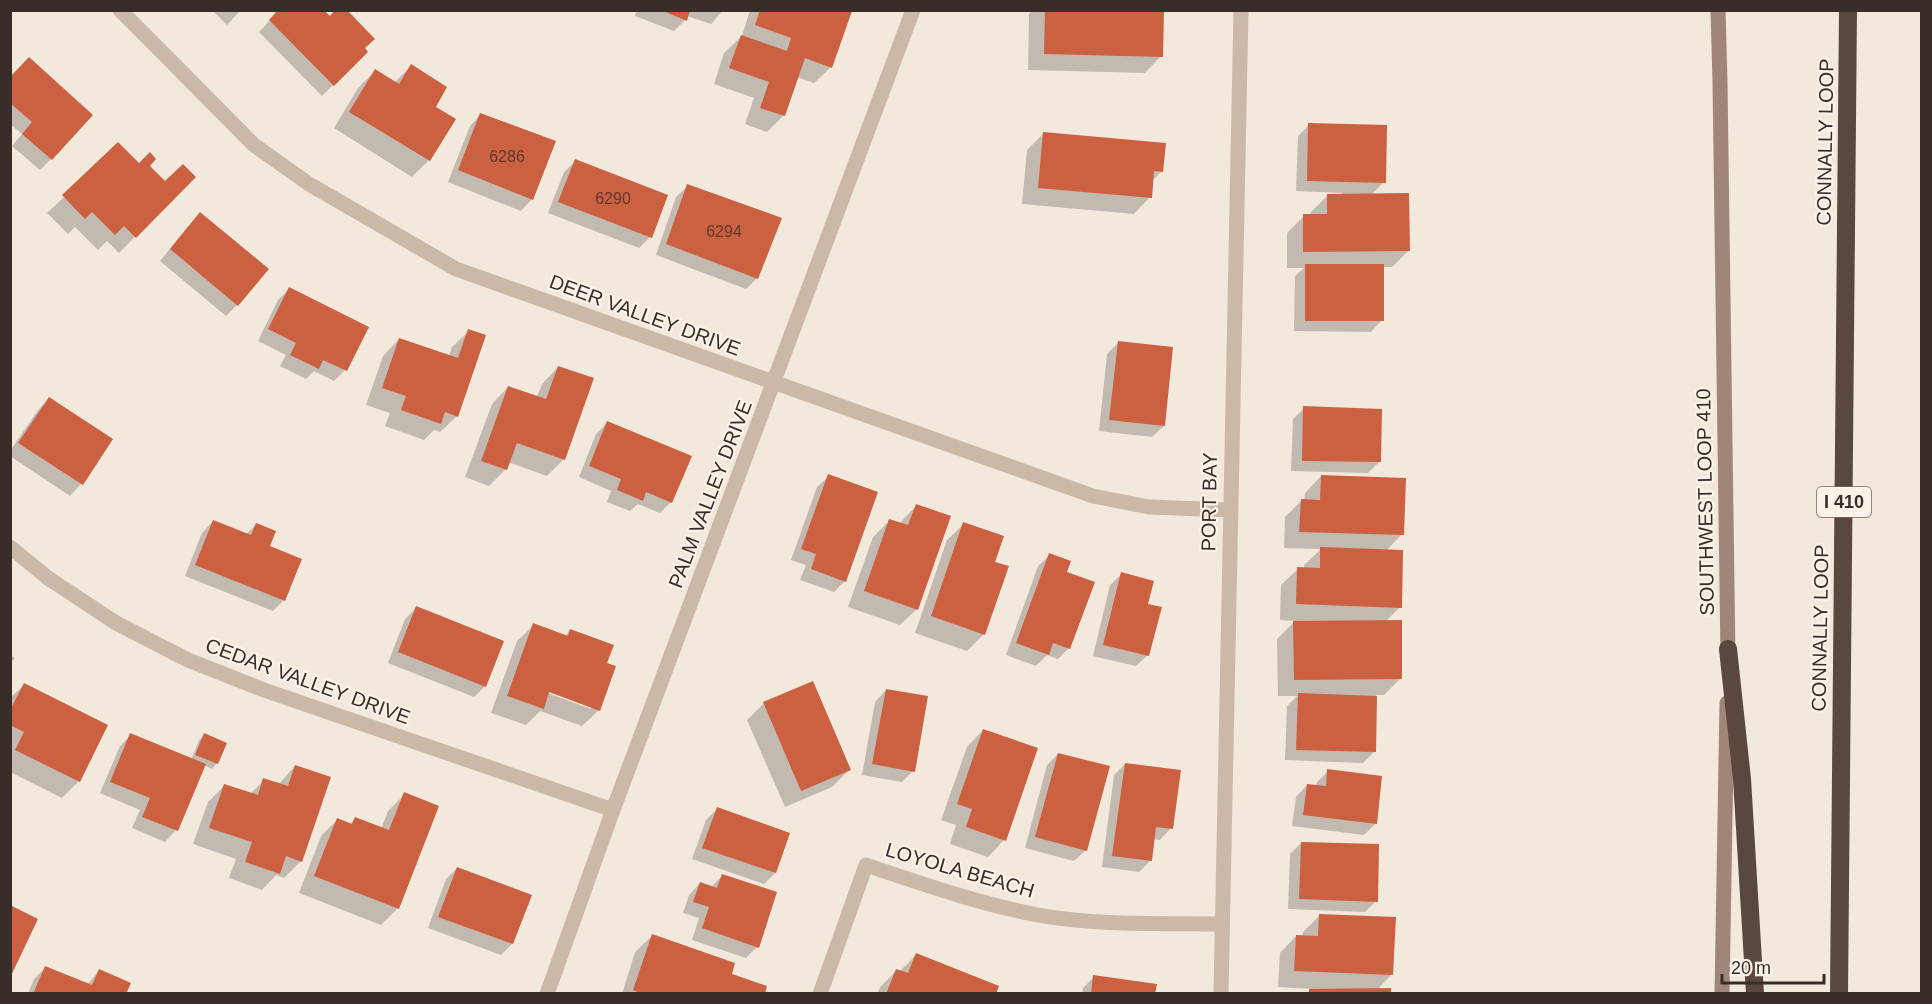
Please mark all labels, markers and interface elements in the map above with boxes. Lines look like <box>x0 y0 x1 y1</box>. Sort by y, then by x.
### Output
street label: CONNALLY LOOP <box>1813 58 1837 226</box>
house number: 6286 <box>489 148 525 165</box>
house number: 6290 <box>595 190 631 207</box>
house number: 6294 <box>706 223 742 240</box>
street label: DEER VALLEY DRIVE <box>547 270 743 360</box>
street label: SOUTHWEST LOOP 410 <box>1692 388 1718 616</box>
street label: PALM VALLEY DRIVE <box>664 397 756 591</box>
street label: PORT BAY <box>1197 452 1221 552</box>
road number: I 410 <box>1817 487 1871 517</box>
street label: CONNALLY LOOP <box>1808 544 1832 712</box>
street label: CEDAR VALLEY DRIVE <box>203 634 413 728</box>
street label: LOYOLA BEACH <box>883 838 1037 902</box>
scale bar <box>1722 947 1824 985</box>
text: 20 m <box>1731 958 1771 978</box>

